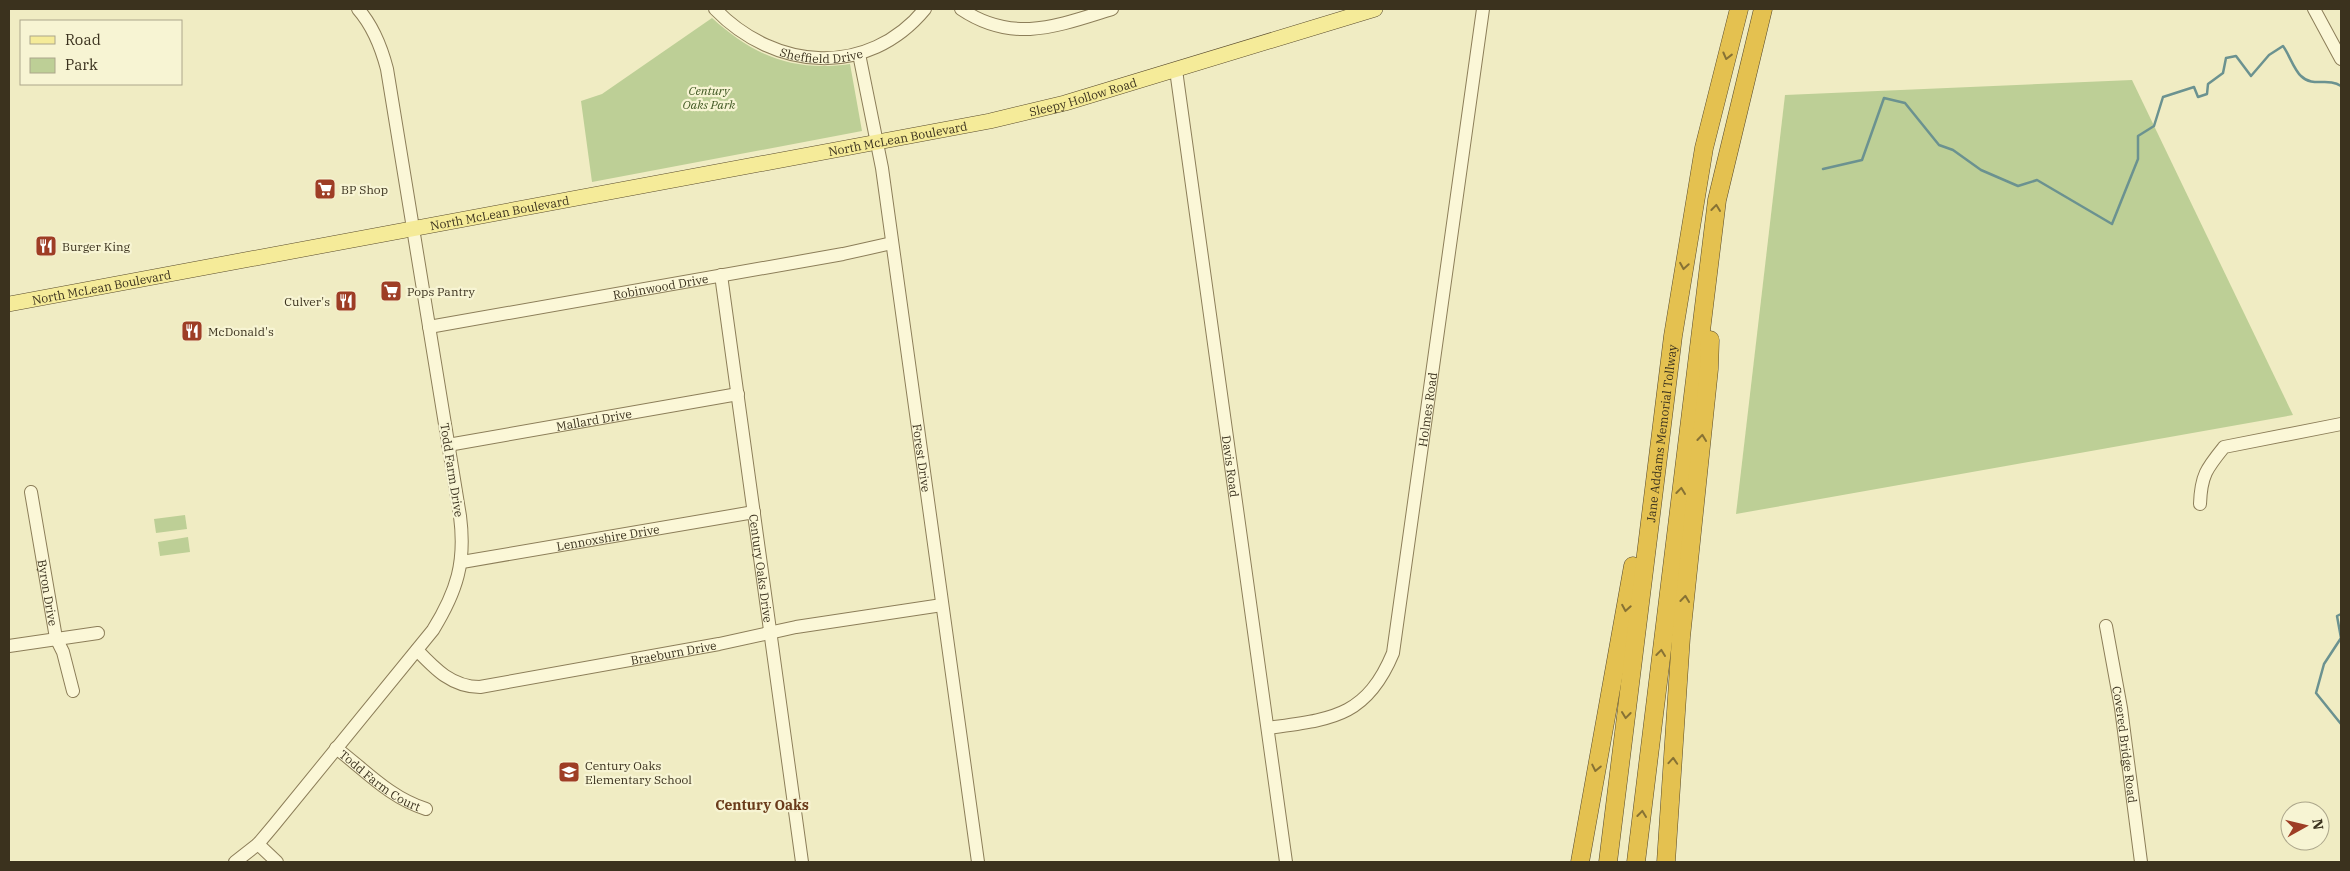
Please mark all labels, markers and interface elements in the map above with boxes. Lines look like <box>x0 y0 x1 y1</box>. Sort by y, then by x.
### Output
legend <box>20 20 182 85</box>
text: Road <box>65 30 101 49</box>
street label: Sheffield Drive <box>778 44 864 66</box>
one-way arrow <box>1723 51 1733 60</box>
text: Park <box>65 55 98 74</box>
street label: Sleepy Hollow Road <box>1028 74 1138 119</box>
park label: Century Oaks Park <box>683 83 736 112</box>
street label: North McLean Boulevard <box>827 118 968 159</box>
supermarket icon: BP Shop <box>313 177 337 201</box>
place label: BP Shop <box>341 182 388 197</box>
street label: North McLean Boulevard <box>429 192 570 233</box>
one-way arrow <box>1710 204 1721 212</box>
restaurant icon: Burger King <box>34 234 58 258</box>
place label: Burger King <box>62 239 131 254</box>
one-way arrow <box>1680 262 1690 271</box>
street label: North McLean Boulevard <box>31 266 172 307</box>
street label: Robinwood Drive <box>612 270 709 302</box>
supermarket icon: Pops Pantry <box>379 279 403 303</box>
place label: Pops Pantry <box>407 284 475 299</box>
restaurant icon: Culver's <box>334 289 358 313</box>
place label: Culver's <box>284 294 330 309</box>
restaurant icon: McDonald's <box>180 319 204 343</box>
place label: McDonald's <box>208 324 274 339</box>
street label: Jane Addams Memorial Tollway <box>1643 343 1679 523</box>
street label: Holmes Road <box>1414 371 1440 448</box>
street label: Mallard Drive <box>555 405 633 433</box>
street label: Todd Farm Drive <box>437 422 467 518</box>
street label: Forest Drive <box>910 423 934 493</box>
one-way arrow <box>1696 433 1707 441</box>
street label: Davis Road <box>1219 434 1243 498</box>
one-way arrow <box>1675 487 1686 495</box>
street label: Century Oaks Drive <box>747 513 776 623</box>
street label: Lennoxshire Drive <box>555 521 661 553</box>
street label: Byron Drive <box>35 558 61 627</box>
one-way arrow <box>1679 595 1690 603</box>
one-way arrow <box>1622 604 1632 613</box>
street label: Braeburn Drive <box>629 637 718 667</box>
one-way arrow <box>1655 648 1666 656</box>
street label: Covered Bridge Road <box>2110 685 2141 804</box>
one-way arrow <box>1621 711 1632 719</box>
street label: Todd Farm Court <box>337 746 423 814</box>
one-way arrow <box>1667 757 1678 765</box>
place label: Century Oaks Elementary School <box>585 758 692 787</box>
school or university icon: Century Oaks Elementary School <box>557 760 581 784</box>
one-way arrow <box>1592 764 1602 773</box>
district label: Century Oaks <box>715 796 809 814</box>
north arrow <box>2280 801 2330 851</box>
one-way arrow <box>1636 810 1646 818</box>
text: N <box>2308 817 2328 831</box>

